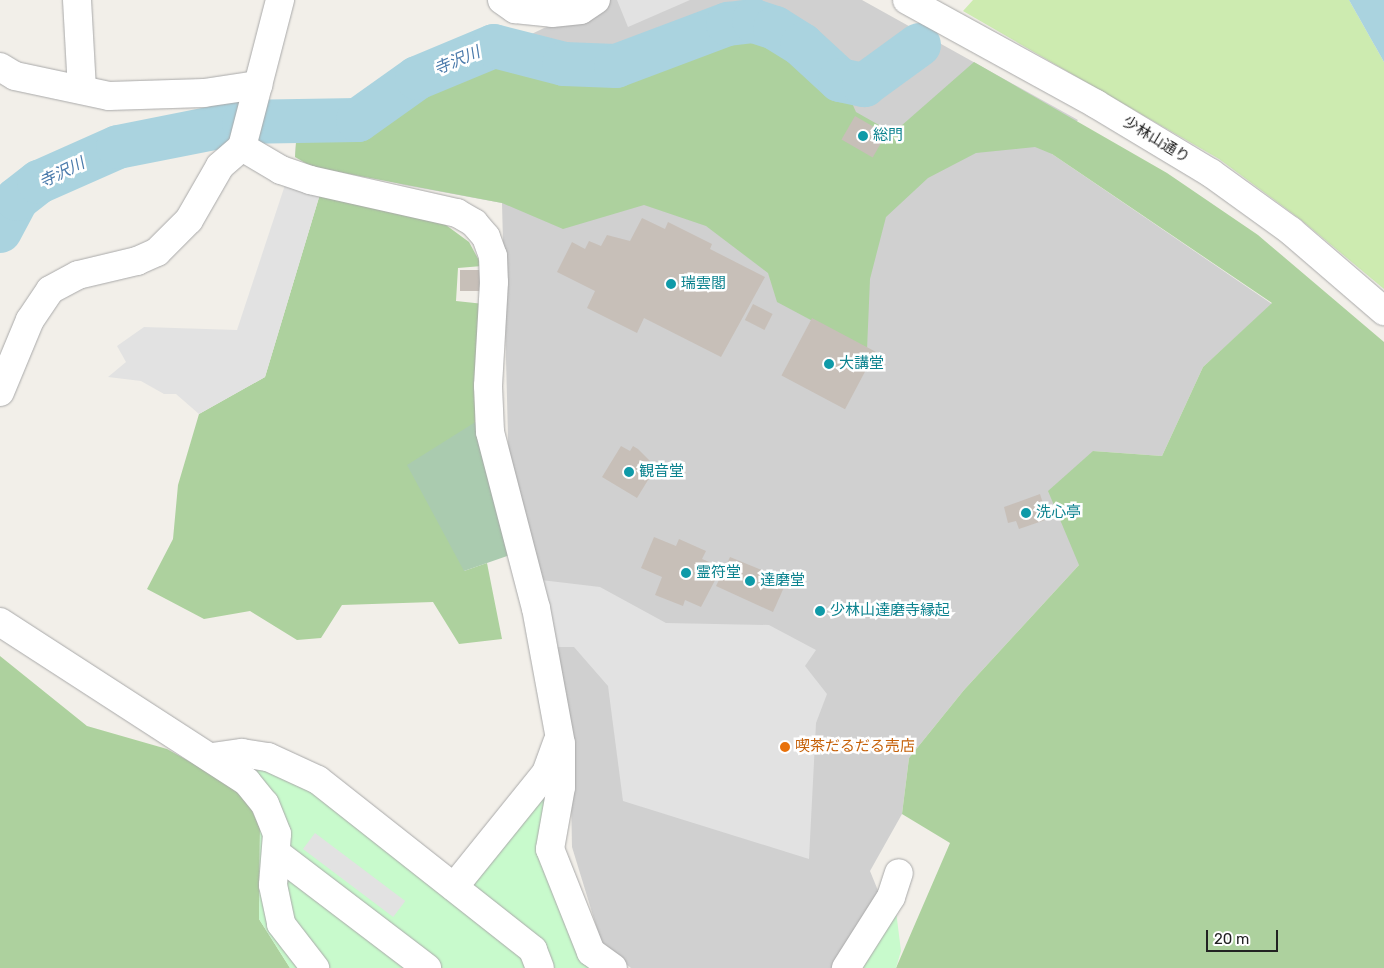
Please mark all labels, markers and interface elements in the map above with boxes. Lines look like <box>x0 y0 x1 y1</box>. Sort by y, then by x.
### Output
water label: 寺沢川 <box>431 43 483 79</box>
street label: 少林山通り <box>1119 113 1193 167</box>
place label: 総門 <box>873 127 903 145</box>
marker: 総門 <box>857 130 869 142</box>
water label: 寺沢川 <box>36 154 88 192</box>
place label: 瑞雲閣 <box>681 275 726 293</box>
marker: 瑞雲閣 <box>665 278 677 290</box>
place label: 大講堂 <box>839 355 884 373</box>
marker: 大講堂 <box>823 358 835 370</box>
place label: 観音堂 <box>639 463 684 481</box>
marker: 観音堂 <box>623 466 635 478</box>
place label: 洗心亭 <box>1036 504 1081 522</box>
marker: 洗心亭 <box>1020 507 1032 519</box>
place label: 霊符堂 <box>696 564 741 582</box>
marker: 霊符堂 <box>680 567 692 579</box>
place label: 達磨堂 <box>760 572 805 590</box>
marker: 達磨堂 <box>744 575 756 587</box>
place label: 少林山達磨寺縁起 <box>830 602 950 620</box>
marker: 少林山達磨寺縁起 <box>814 605 826 617</box>
place label: 喫茶だるだる売店 <box>795 738 915 756</box>
marker: 喫茶だるだる売店 <box>779 741 791 753</box>
scale bar <box>1209 920 1282 952</box>
text: 20 m <box>1214 930 1249 948</box>

